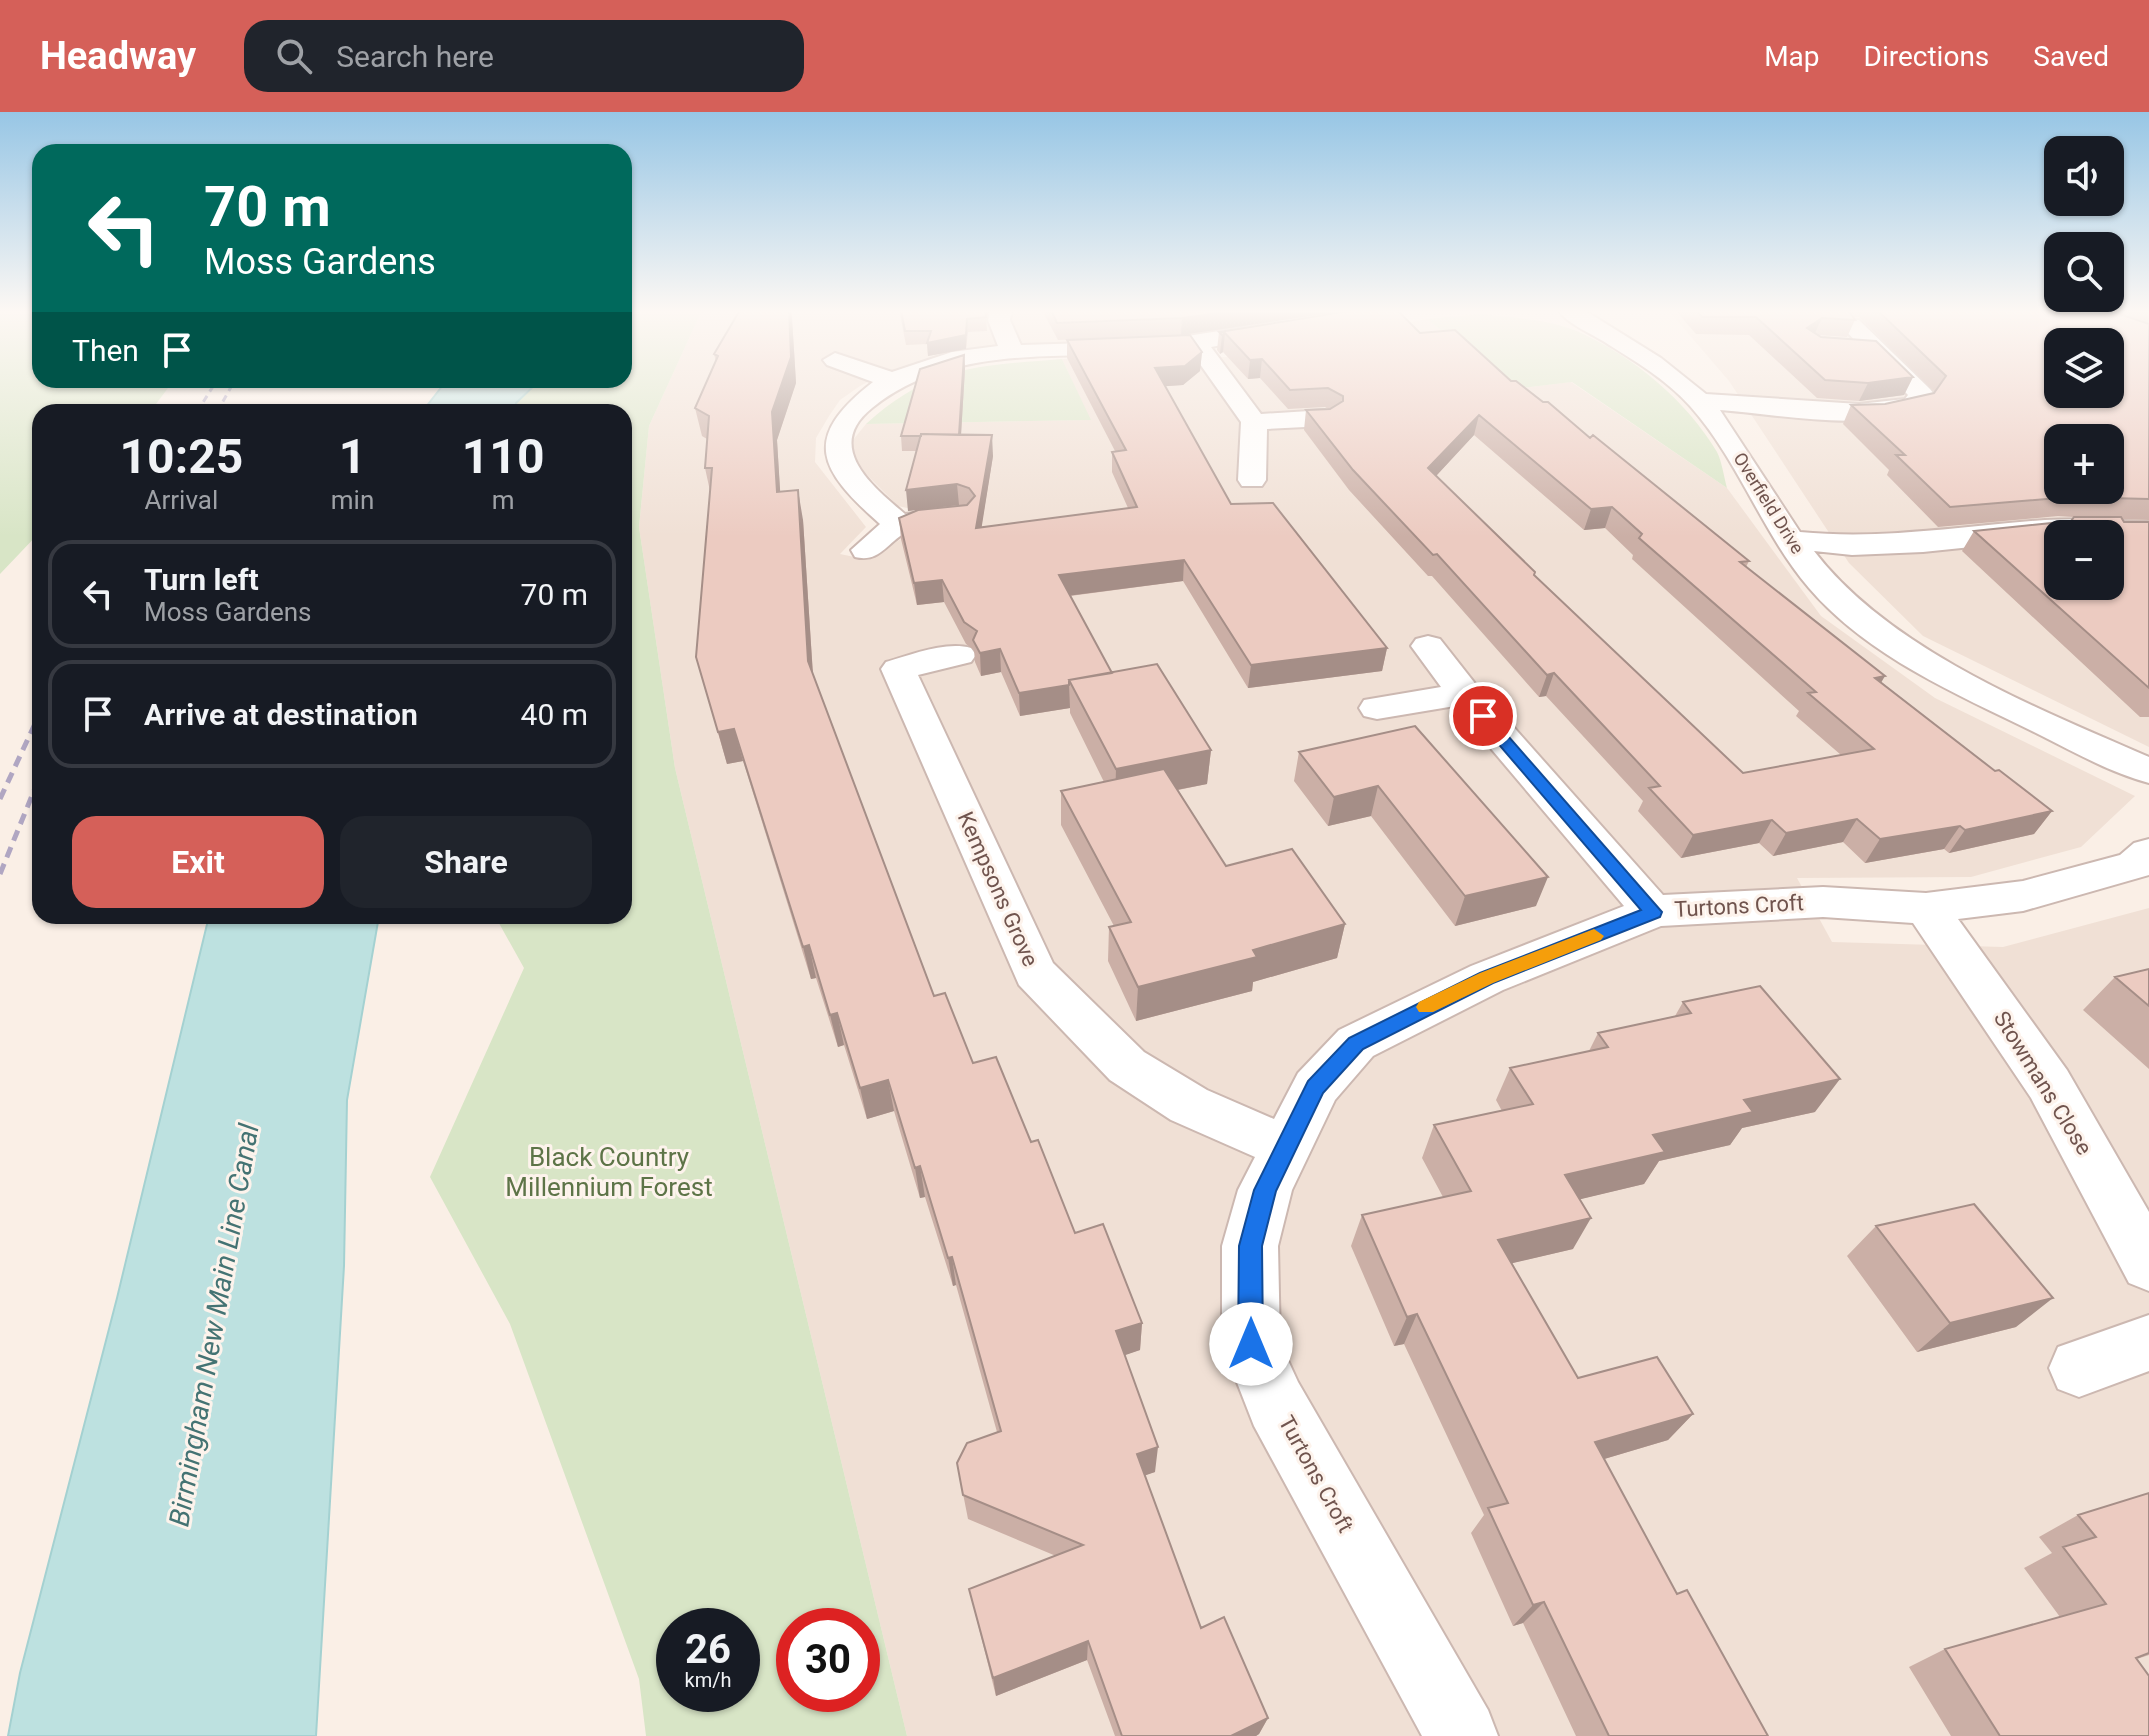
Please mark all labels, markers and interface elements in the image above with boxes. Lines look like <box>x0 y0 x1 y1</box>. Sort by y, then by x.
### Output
search box <box>244 20 804 92</box>
text: Headway <box>40 34 196 78</box>
icon: search <box>272 34 316 78</box>
text: Search here <box>336 39 494 74</box>
text: Map <box>1764 40 1820 73</box>
text: Directions <box>1864 40 1989 73</box>
text: Saved <box>2033 40 2109 73</box>
map controls <box>2044 136 2124 600</box>
button: sound <box>2044 136 2124 216</box>
text: 70 m <box>204 174 331 240</box>
icon: left <box>72 176 176 280</box>
button: search <box>2044 232 2124 312</box>
text: Moss Gardens <box>204 241 436 283</box>
icon: arrive <box>155 328 199 372</box>
button: layers <box>2044 328 2124 408</box>
text: Then <box>72 333 139 368</box>
button: + <box>2044 424 2124 504</box>
text: 10:25 <box>120 428 243 485</box>
text: 1 <box>339 428 366 485</box>
text: 110 <box>462 428 544 485</box>
street label: Overfield Drive <box>1729 448 1809 558</box>
text: Arrival <box>145 485 218 515</box>
text: min <box>331 485 374 515</box>
text: m <box>492 485 515 515</box>
button: − <box>2044 520 2124 600</box>
text: Turn left <box>144 562 259 597</box>
icon: left <box>76 572 120 616</box>
text: 70 m <box>521 577 588 612</box>
text: Moss Gardens <box>144 597 311 627</box>
pin <box>1449 682 1517 750</box>
icon: arrive <box>76 692 120 736</box>
icon: arrive <box>1461 694 1505 738</box>
text: Arrive at destination <box>144 697 418 732</box>
text: 40 m <box>521 697 588 732</box>
street label: Kempsons Grove <box>953 808 1043 970</box>
button: Exit <box>72 816 324 908</box>
button: Share <box>340 816 592 908</box>
street label: Turtons Croft <box>1674 890 1804 922</box>
street label: Stowmans Close <box>1989 1007 2097 1159</box>
water label: Birmingham New Main Line Canal <box>162 1121 266 1529</box>
park label: Black Country Millennium Forest <box>505 1142 713 1202</box>
position arrow <box>1209 1302 1293 1386</box>
street label: Turtons Croft <box>1274 1411 1358 1537</box>
speed limit sign: 30 <box>776 1608 880 1712</box>
text: 26 <box>685 1626 731 1673</box>
text: km/h <box>685 1668 731 1692</box>

